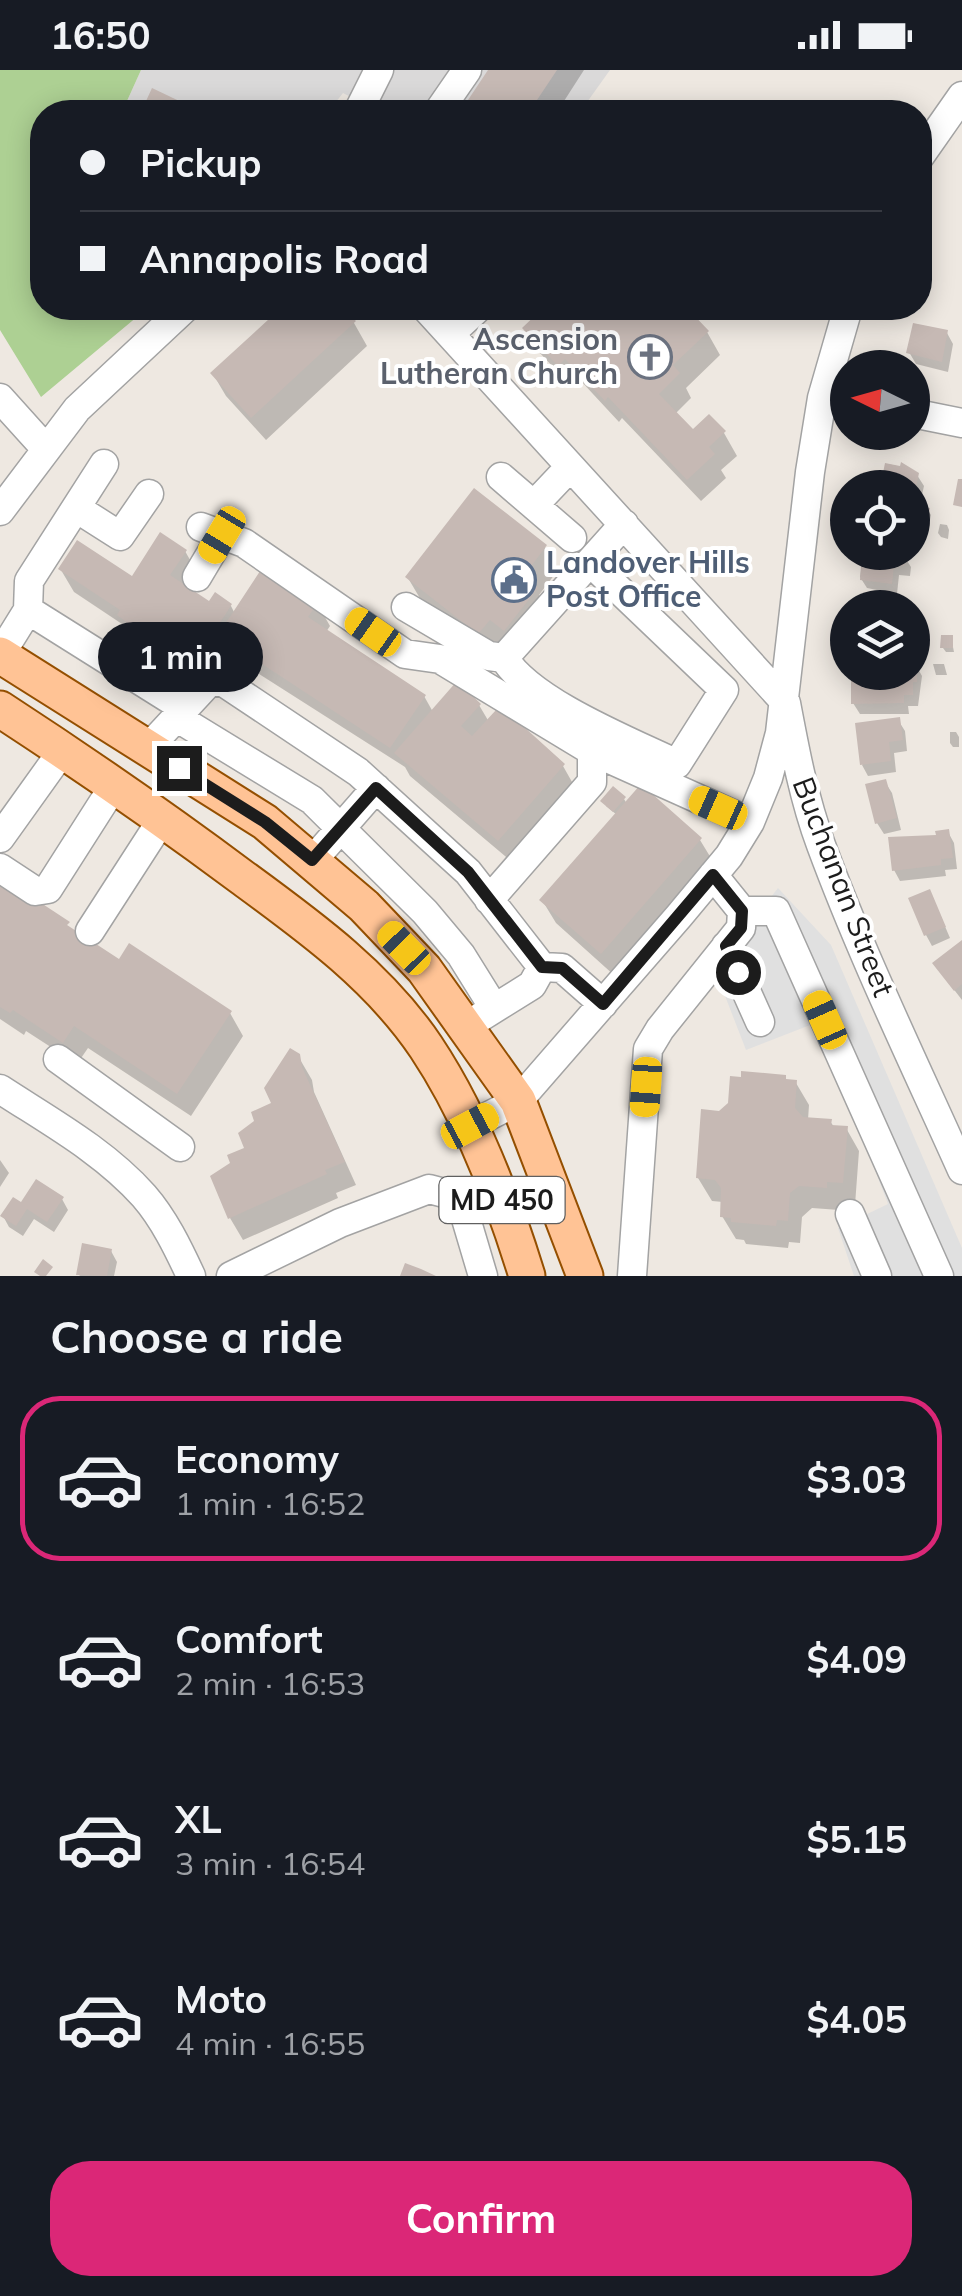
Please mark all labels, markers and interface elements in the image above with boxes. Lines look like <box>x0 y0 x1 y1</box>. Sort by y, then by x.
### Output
text: 16:50 <box>50 11 151 59</box>
text: Pickup <box>140 139 262 187</box>
text: Annapolis Road <box>140 235 429 283</box>
place label: Ascension Lutheran Church <box>380 320 618 392</box>
church icon: Ascension Lutheran Church <box>627 334 673 380</box>
north arrow <box>830 350 930 450</box>
map controls <box>830 350 930 690</box>
button: locate <box>830 470 930 570</box>
car <box>194 502 250 568</box>
place label: Landover Hills Post Office <box>546 543 750 615</box>
public building icon: Landover Hills Post Office <box>491 557 537 603</box>
button: layers <box>830 590 930 690</box>
car <box>340 603 406 661</box>
callout: 1 min <box>96 623 262 693</box>
text: 1 min <box>138 637 223 677</box>
route end <box>157 746 202 791</box>
street label: Buchanan Street <box>785 771 903 1002</box>
car <box>684 782 752 834</box>
car <box>372 916 436 980</box>
route start <box>716 950 761 995</box>
car <box>799 986 851 1054</box>
car <box>629 1056 663 1118</box>
car <box>436 1099 504 1153</box>
road number: MD 450 <box>440 1177 564 1223</box>
text: Choose a ride <box>50 1308 343 1364</box>
icon: car <box>55 1434 145 1524</box>
text: Economy <box>175 1435 339 1483</box>
text: $3.03 <box>806 1455 907 1503</box>
text: 1 min · 16:52 <box>175 1483 365 1523</box>
icon: car <box>55 1614 145 1704</box>
text: Comfort <box>175 1615 323 1663</box>
text: $4.09 <box>806 1635 907 1683</box>
text: 2 min · 16:53 <box>175 1663 365 1703</box>
icon: car <box>55 1794 145 1884</box>
text: XL <box>175 1795 222 1843</box>
text: $5.15 <box>806 1815 907 1863</box>
text: 3 min · 16:54 <box>175 1843 365 1883</box>
icon: car <box>55 1974 145 2064</box>
text: Moto <box>175 1975 267 2023</box>
text: $4.05 <box>806 1995 907 2043</box>
text: 4 min · 16:55 <box>175 2023 365 2063</box>
button: Confirm <box>50 2161 912 2276</box>

